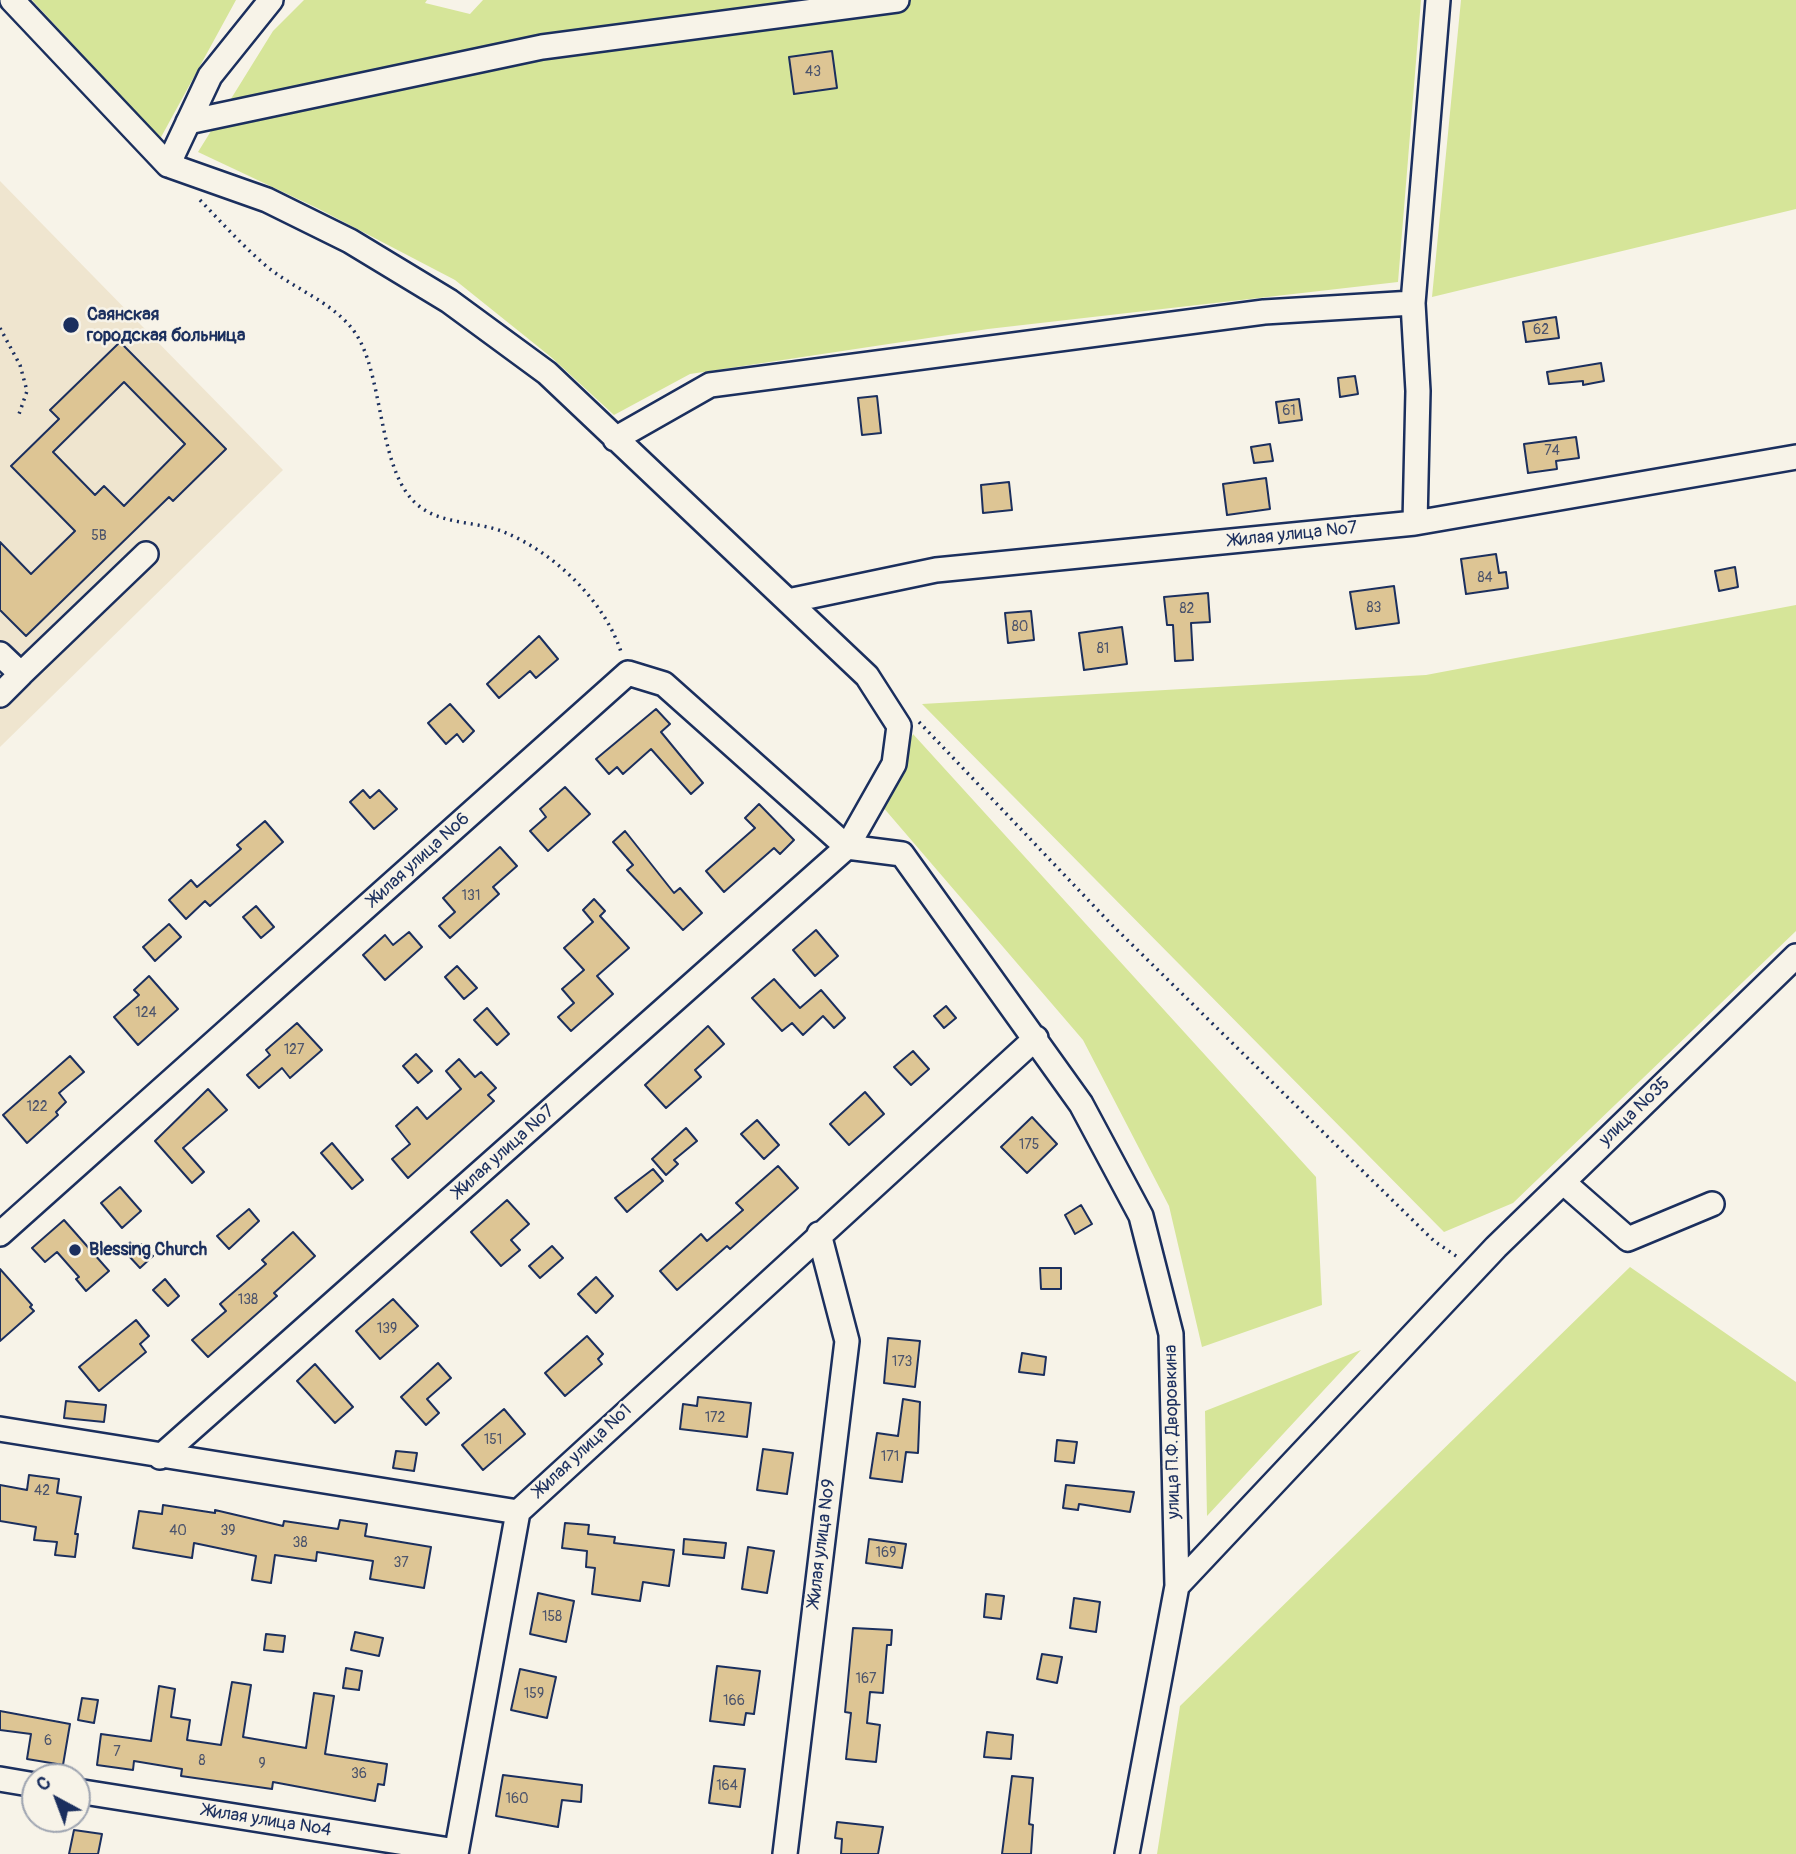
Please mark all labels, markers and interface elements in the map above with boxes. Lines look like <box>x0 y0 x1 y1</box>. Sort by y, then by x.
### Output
house number: 43 <box>805 64 821 80</box>
place label: Саянская городская больница <box>87 304 245 346</box>
marker: Саянская городская больница <box>61 315 81 335</box>
house number: 62 <box>1533 322 1549 338</box>
house number: 61 <box>1282 403 1296 419</box>
house number: 74 <box>1544 443 1560 459</box>
street label: Жилая улица №7 <box>1228 518 1358 552</box>
house number: 5В <box>91 528 107 544</box>
house number: 84 <box>1477 570 1493 586</box>
house number: 83 <box>1367 600 1381 616</box>
house number: 82 <box>1180 601 1194 617</box>
house number: 80 <box>1012 619 1028 635</box>
house number: 81 <box>1097 641 1109 657</box>
street label: Жилая улица №6 <box>363 808 475 912</box>
house number: 131 <box>462 888 480 904</box>
house number: 124 <box>135 1005 157 1021</box>
house number: 127 <box>284 1042 304 1058</box>
street label: улица №35 <box>1595 1073 1675 1151</box>
house number: 122 <box>26 1099 48 1115</box>
street label: Жилая улица №7 <box>449 1101 559 1203</box>
house number: 175 <box>1019 1137 1039 1153</box>
place label: Blessing Church <box>89 1239 207 1261</box>
marker: Blessing Church <box>67 1242 83 1258</box>
house number: 138 <box>238 1292 258 1308</box>
house number: 139 <box>377 1321 397 1337</box>
street label: улица П.Ф. Дворовкина <box>1161 1345 1185 1519</box>
house number: 173 <box>892 1354 912 1370</box>
street label: Жилая улица №1 <box>529 1400 637 1502</box>
house number: 172 <box>705 1410 725 1426</box>
house number: 151 <box>484 1432 502 1448</box>
house number: 171 <box>881 1449 899 1465</box>
street label: Жилая улица №9 <box>803 1478 841 1608</box>
house number: 42 <box>34 1483 50 1499</box>
house number: 40 <box>169 1523 187 1539</box>
house number: 39 <box>220 1523 236 1539</box>
house number: 38 <box>293 1535 307 1551</box>
house number: 169 <box>876 1545 896 1561</box>
house number: 37 <box>393 1555 409 1571</box>
house number: 158 <box>542 1609 562 1625</box>
house number: 167 <box>856 1671 876 1687</box>
house number: 159 <box>524 1686 544 1702</box>
house number: 166 <box>723 1693 745 1709</box>
house number: 6 <box>44 1733 52 1749</box>
house number: 7 <box>113 1744 121 1760</box>
house number: 8 <box>198 1753 206 1769</box>
house number: 9 <box>258 1756 266 1772</box>
north arrow <box>21 1763 91 1833</box>
house number: 36 <box>351 1766 367 1782</box>
text: С <box>31 1771 56 1797</box>
house number: 164 <box>716 1778 738 1794</box>
house number: 160 <box>505 1791 529 1807</box>
street label: Жилая улица №4 <box>201 1800 333 1842</box>

